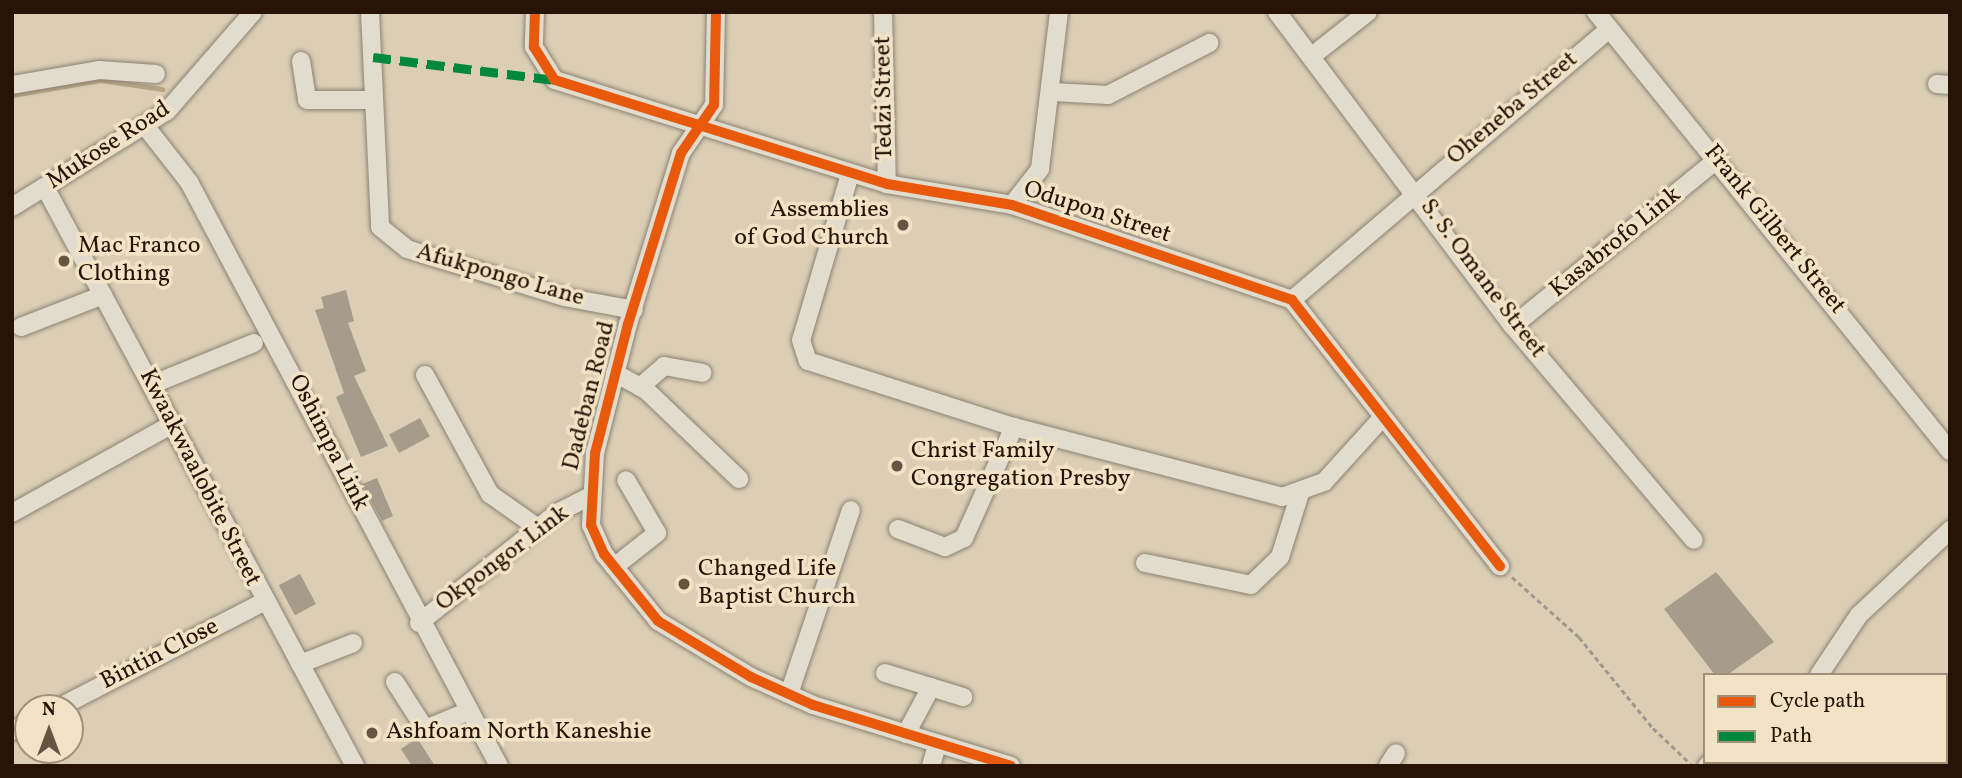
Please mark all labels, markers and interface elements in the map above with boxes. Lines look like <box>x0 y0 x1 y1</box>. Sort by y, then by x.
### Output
street label: Tedzi Street <box>870 36 900 160</box>
street label: Oheneba Street <box>1442 46 1584 172</box>
street label: Mukose Road <box>42 95 176 197</box>
street label: Frank Gilbert Street <box>1697 139 1851 321</box>
street label: Odupon Street <box>1020 176 1174 250</box>
street label: Kasabrofo Link <box>1545 181 1687 305</box>
street label: S. S. Omane Street <box>1413 194 1551 364</box>
place label: Assemblies of God Church <box>737 197 889 253</box>
marker: Assemblies of God Church <box>895 217 911 233</box>
place label: Mac Franco Clothing <box>78 233 200 289</box>
street label: Afukpongo Lane <box>413 238 587 314</box>
marker: Mac Franco Clothing <box>56 253 72 269</box>
street label: Dadeban Road <box>558 318 622 474</box>
street label: Kwaakwaalobite Street <box>132 365 266 591</box>
street label: Oshimpa Link <box>281 370 375 516</box>
place label: Christ Family Congregation Presby <box>911 438 1130 494</box>
marker: Christ Family Congregation Presby <box>889 458 905 474</box>
street label: Okpongor Link <box>431 500 575 618</box>
place label: Changed Life Baptist Church <box>698 556 856 612</box>
marker: Changed Life Baptist Church <box>676 576 692 592</box>
street label: Bintin Close <box>96 613 224 697</box>
legend <box>1703 673 1948 764</box>
text: Cycle path <box>1770 687 1865 716</box>
north arrow <box>14 694 84 764</box>
text: N <box>42 697 56 723</box>
place label: Ashfoam North Kaneshie <box>386 719 652 747</box>
text: Path <box>1770 722 1812 751</box>
marker: Ashfoam North Kaneshie <box>364 725 380 741</box>

